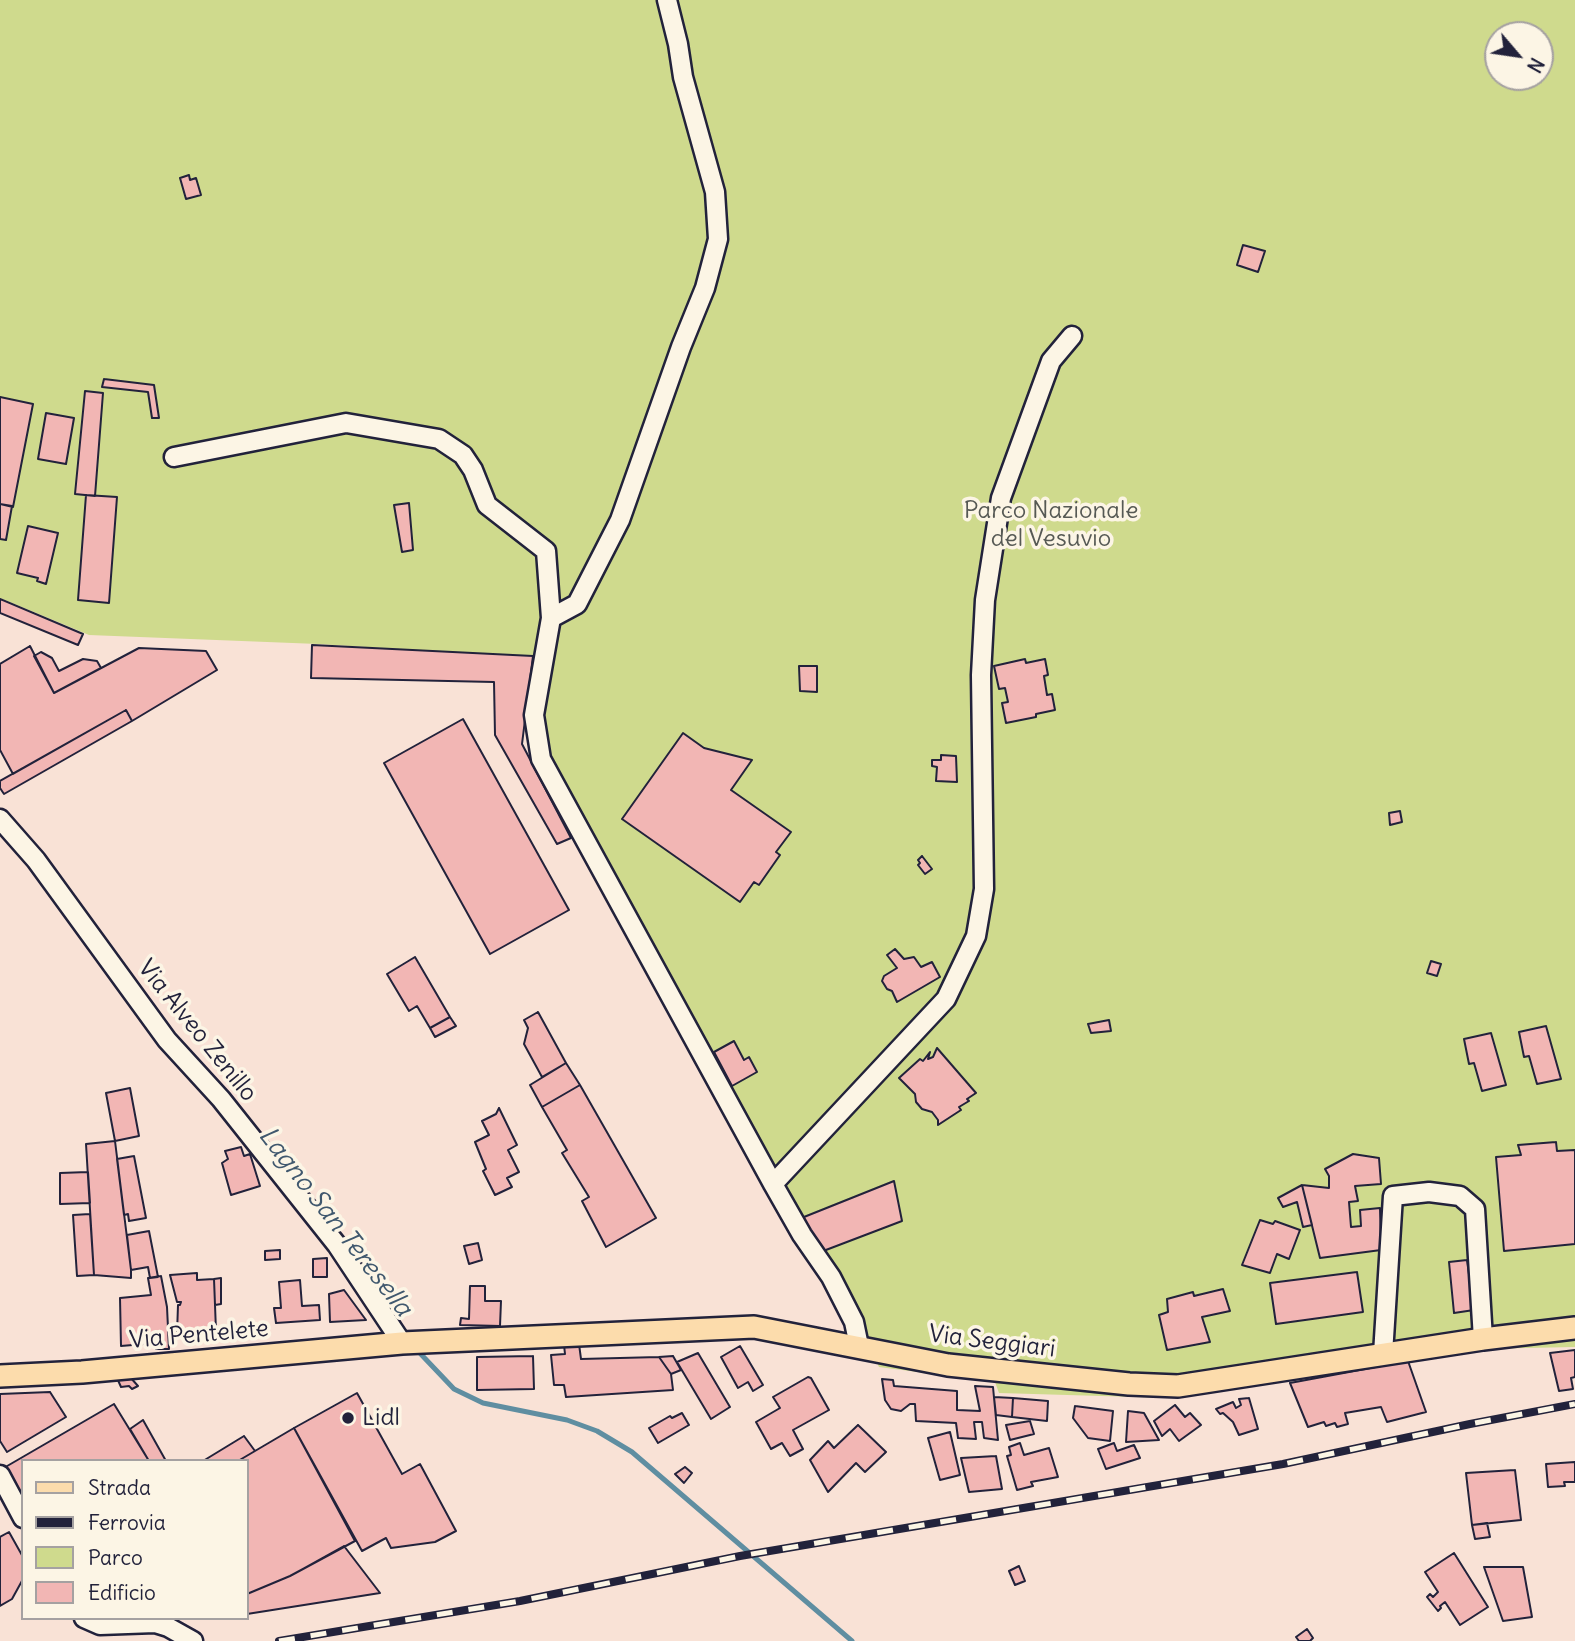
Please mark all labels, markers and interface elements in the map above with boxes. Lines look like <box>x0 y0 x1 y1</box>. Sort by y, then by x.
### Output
north arrow <box>1484 21 1554 91</box>
text: N <box>1522 54 1549 77</box>
park label: Parco Nazionale del Vesuvio <box>964 497 1138 553</box>
street label: Via Alveo Zenillo <box>131 955 263 1107</box>
water label: Lagno San Teresella <box>251 1121 419 1323</box>
street label: Via Pentelete <box>128 1315 270 1355</box>
street label: Via Seggiari <box>927 1320 1057 1364</box>
place label: Lidl <box>362 1404 400 1432</box>
marker: Lidl <box>340 1410 356 1426</box>
legend <box>21 1459 248 1620</box>
text: Strada <box>88 1474 151 1501</box>
text: Ferrovia <box>88 1509 166 1536</box>
text: Parco <box>88 1544 143 1571</box>
text: Edificio <box>88 1579 156 1606</box>

